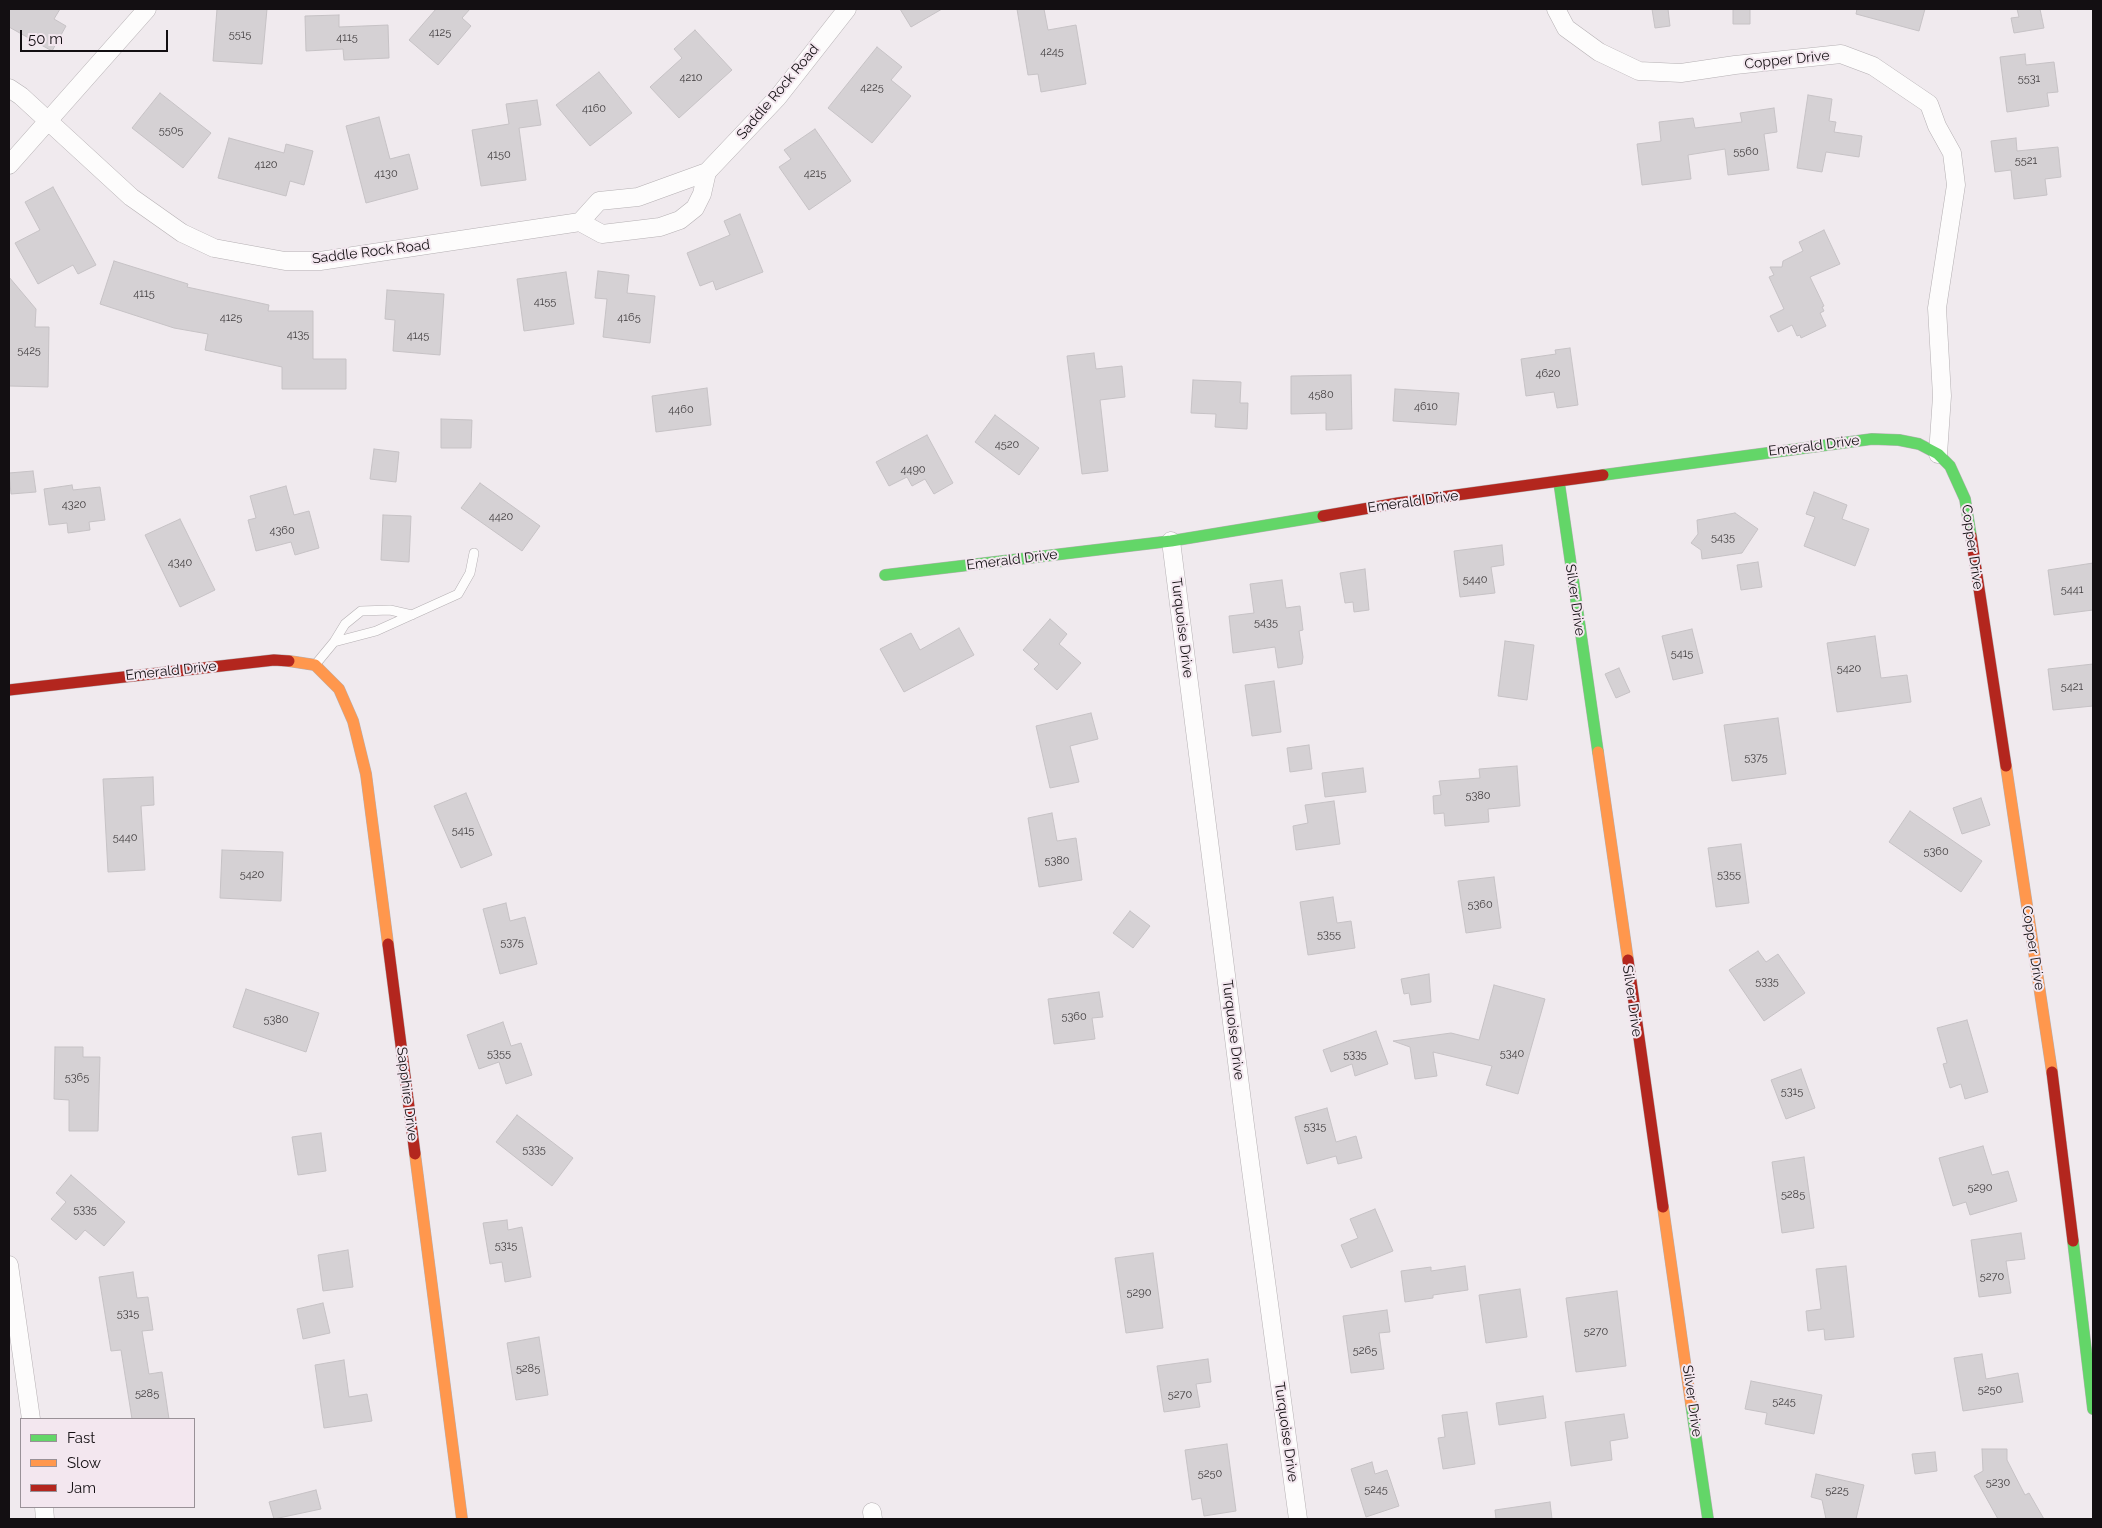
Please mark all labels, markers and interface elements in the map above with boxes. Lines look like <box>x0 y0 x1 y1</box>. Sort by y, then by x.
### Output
scale bar <box>22 20 170 52</box>
house number: 4125 <box>429 26 451 40</box>
house number: 5515 <box>229 28 251 42</box>
text: 50 m <box>28 30 63 48</box>
house number: 4115 <box>336 31 358 45</box>
street label: Saddle Rock Road <box>733 41 823 143</box>
house number: 4245 <box>1040 45 1064 59</box>
street label: Copper Drive <box>1744 47 1830 73</box>
house number: 4210 <box>679 71 703 85</box>
house number: 5531 <box>2018 72 2040 86</box>
house number: 4225 <box>860 81 884 95</box>
house number: 4160 <box>582 102 606 116</box>
house number: 5505 <box>159 124 183 138</box>
house number: 5560 <box>1733 145 1759 159</box>
house number: 4150 <box>487 148 511 162</box>
house number: 5521 <box>2015 154 2037 168</box>
house number: 4120 <box>254 158 278 172</box>
house number: 4130 <box>374 167 398 181</box>
house number: 4215 <box>804 167 826 181</box>
street label: Saddle Rock Road <box>311 236 431 268</box>
house number: 4115 <box>133 287 155 301</box>
house number: 4155 <box>534 295 556 309</box>
house number: 4125 <box>220 311 242 325</box>
house number: 4165 <box>617 311 641 325</box>
house number: 4135 <box>287 328 309 342</box>
house number: 4145 <box>407 329 429 343</box>
house number: 5425 <box>17 344 41 358</box>
house number: 4620 <box>1535 367 1561 381</box>
house number: 4580 <box>1308 388 1334 402</box>
house number: 4610 <box>1414 400 1438 414</box>
house number: 4460 <box>668 403 694 417</box>
street label: Emerald Drive <box>1768 432 1860 460</box>
house number: 4520 <box>995 438 1019 452</box>
house number: 4490 <box>900 463 926 477</box>
street label: Emerald Drive <box>1367 487 1459 517</box>
house number: 4320 <box>62 498 86 512</box>
street label: Copper Drive <box>1958 504 1986 590</box>
house number: 4420 <box>489 510 513 524</box>
house number: 4360 <box>269 524 295 538</box>
house number: 5435 <box>1711 531 1735 545</box>
street label: Emerald Drive <box>966 546 1058 574</box>
house number: 4340 <box>168 556 192 570</box>
street label: Silver Drive <box>1562 563 1588 637</box>
house number: 5440 <box>1463 573 1487 587</box>
street label: Turquoise Drive <box>1168 577 1196 679</box>
house number: 5441 <box>2061 583 2083 597</box>
house number: 5435 <box>1254 616 1278 630</box>
house number: 5415 <box>1671 647 1693 661</box>
street label: Emerald Drive <box>125 658 217 684</box>
house number: 5420 <box>1837 662 1861 676</box>
house number: 5421 <box>2061 680 2083 694</box>
house number: 5375 <box>1744 751 1768 765</box>
house number: 5380 <box>1465 789 1491 803</box>
house number: 5415 <box>452 824 474 838</box>
house number: 5440 <box>113 831 137 845</box>
house number: 5360 <box>1923 845 1949 859</box>
house number: 5380 <box>1044 854 1070 868</box>
house number: 5420 <box>240 868 264 882</box>
house number: 5355 <box>1717 868 1741 882</box>
house number: 5360 <box>1467 898 1493 912</box>
street label: Copper Drive <box>2018 905 2048 991</box>
house number: 5355 <box>1317 928 1341 942</box>
house number: 5375 <box>500 936 524 950</box>
street label: Silver Drive <box>1619 964 1645 1038</box>
house number: 5335 <box>1755 975 1779 989</box>
street label: Turquoise Drive <box>1219 979 1247 1081</box>
house number: 5360 <box>1061 1010 1087 1024</box>
house number: 5380 <box>263 1013 289 1027</box>
street label: Sapphire Drive <box>393 1046 421 1142</box>
house number: 5355 <box>487 1047 511 1061</box>
house number: 5340 <box>1500 1047 1524 1061</box>
house number: 5335 <box>1343 1048 1367 1062</box>
house number: 5365 <box>65 1071 89 1085</box>
house number: 5315 <box>1781 1085 1803 1099</box>
house number: 5315 <box>1304 1120 1326 1134</box>
house number: 5335 <box>522 1143 546 1157</box>
house number: 5290 <box>1968 1181 1992 1195</box>
house number: 5285 <box>1781 1188 1805 1202</box>
house number: 5335 <box>73 1203 97 1217</box>
house number: 5315 <box>495 1239 517 1253</box>
house number: 5270 <box>1980 1270 2004 1284</box>
house number: 5290 <box>1127 1286 1151 1300</box>
house number: 5315 <box>117 1307 139 1321</box>
house number: 5270 <box>1584 1325 1608 1339</box>
house number: 5265 <box>1353 1344 1377 1358</box>
house number: 5285 <box>516 1362 540 1376</box>
street label: Silver Drive <box>1679 1364 1705 1438</box>
street label: Turquoise Drive <box>1271 1381 1301 1483</box>
house number: 5250 <box>1978 1383 2002 1397</box>
house number: 5285 <box>135 1387 159 1401</box>
house number: 5270 <box>1168 1388 1192 1402</box>
house number: 5245 <box>1772 1395 1796 1409</box>
legend <box>20 1418 195 1508</box>
text: Fast <box>67 1429 95 1447</box>
text: Slow <box>67 1454 101 1472</box>
house number: 5250 <box>1198 1467 1222 1481</box>
house number: 5230 <box>1986 1476 2010 1490</box>
text: Jam <box>67 1479 96 1497</box>
house number: 5245 <box>1364 1483 1388 1497</box>
house number: 5225 <box>1825 1484 1849 1498</box>

